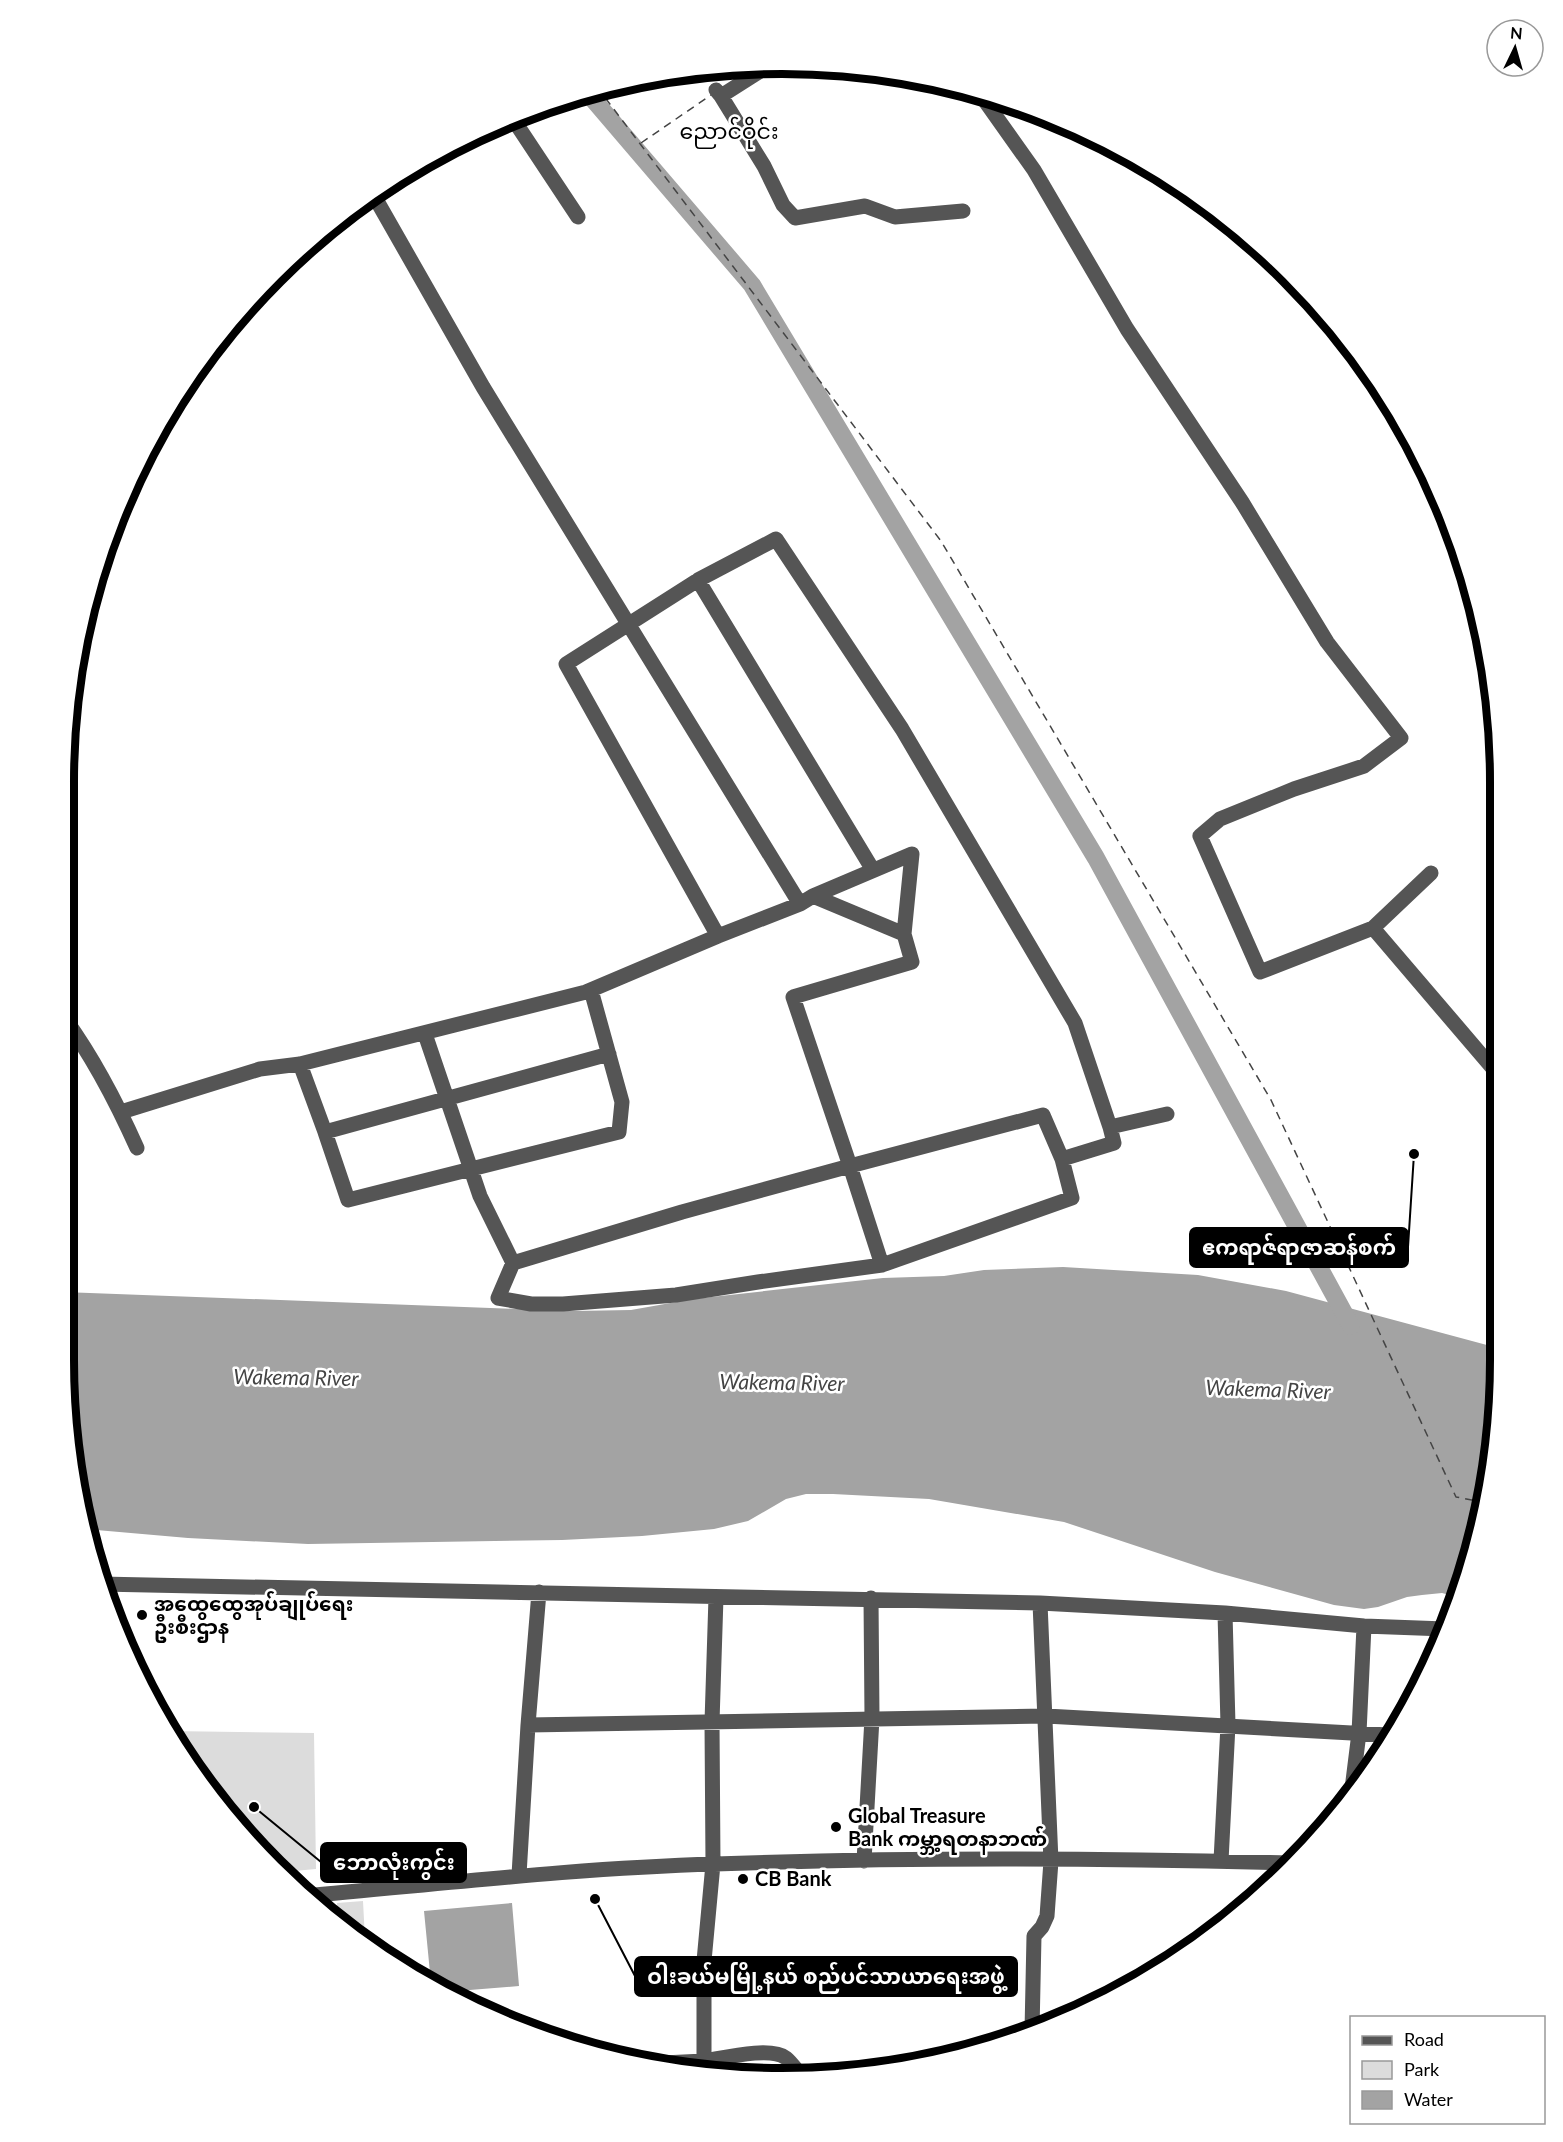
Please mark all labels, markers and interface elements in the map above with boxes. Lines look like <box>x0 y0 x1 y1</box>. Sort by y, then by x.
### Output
north arrow <box>1485 18 1545 78</box>
text: N <box>1509 23 1523 43</box>
district label: ညောင်ဝိုင်း <box>679 116 779 149</box>
callout: ဧကရာဇ်ရာဇာဆန်စက် <box>1190 1228 1408 1267</box>
text: ဧကရာဇ်ရာဇာဆန်စက် <box>1202 1232 1396 1265</box>
water label: Wakema River <box>233 1363 360 1390</box>
water label: Wakema River <box>719 1368 846 1395</box>
water label: Wakema River <box>1205 1374 1332 1403</box>
place label: အထွေထွေအုပ်ချုပ်ရေး ဦးစီးဌာန <box>154 1591 353 1643</box>
marker: အထွေထွေအုပ်ချုပ်ရေး ဦးစီးဌာန <box>135 1608 149 1622</box>
place label: Global Treasure Bank ကမ္ဘာ့ရတနာဘဏ် <box>848 1803 1047 1855</box>
marker: Global Treasure Bank ကမ္ဘာ့ရတနာဘဏ် <box>829 1820 843 1834</box>
callout: ဘောလုံးကွင်း <box>321 1843 466 1882</box>
text: ဘောလုံးကွင်း <box>333 1847 455 1880</box>
place label: CB Bank <box>755 1866 832 1890</box>
marker: CB Bank <box>736 1872 750 1886</box>
callout: ဝါးခယ်မမြို့နယ် စည်ပင်သာယာရေးအဖွဲ့ <box>635 1957 1017 1996</box>
text: ဝါးခယ်မမြို့နယ် စည်ပင်သာယာရေးအဖွဲ့ <box>647 1961 1008 1994</box>
legend <box>1350 2016 1545 2124</box>
text: Road <box>1404 2028 1444 2050</box>
text: Park <box>1404 2058 1440 2080</box>
text: Water <box>1404 2088 1453 2110</box>

